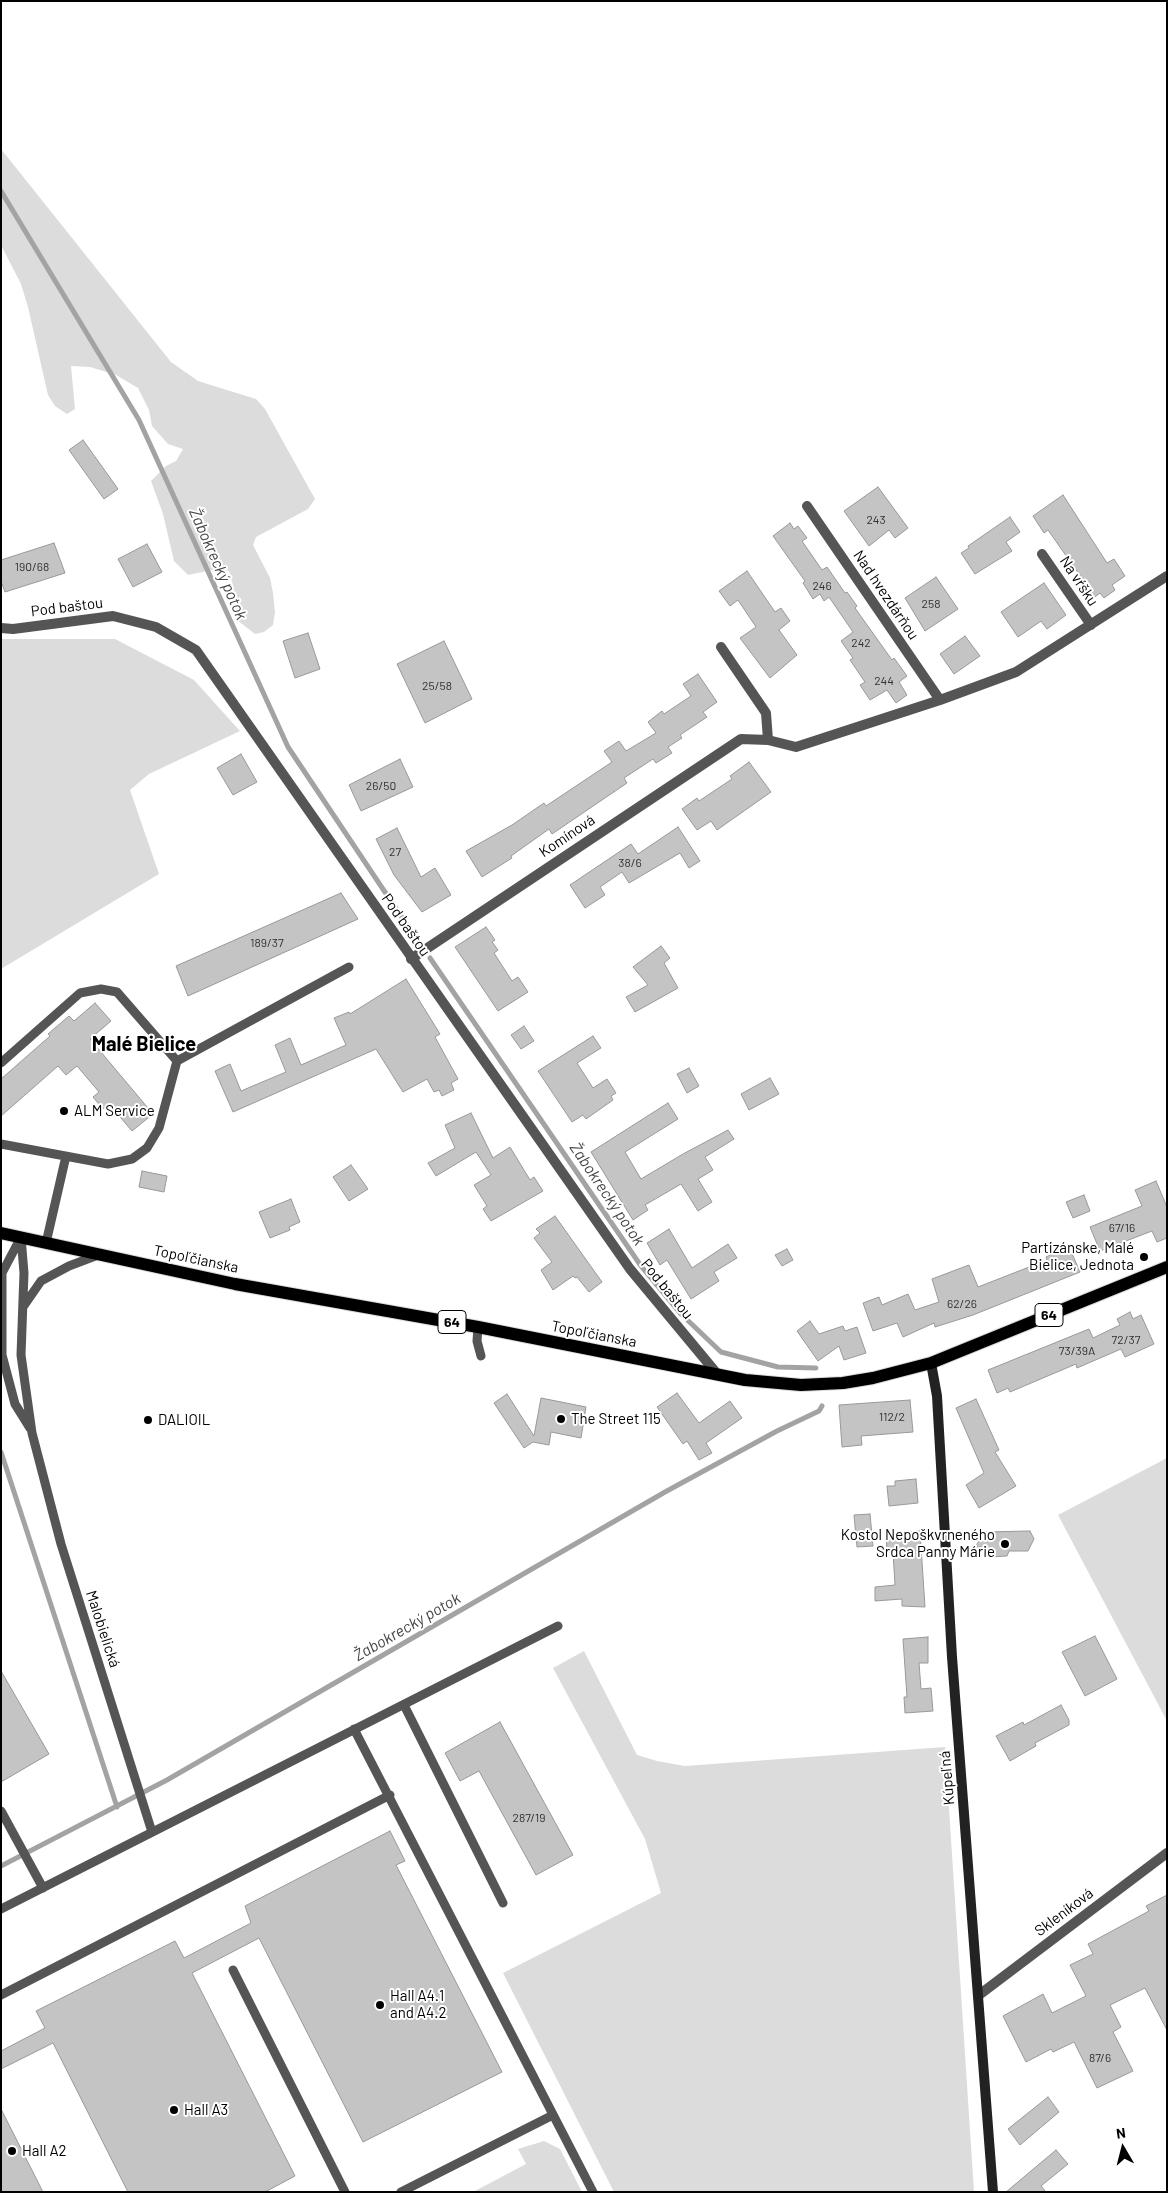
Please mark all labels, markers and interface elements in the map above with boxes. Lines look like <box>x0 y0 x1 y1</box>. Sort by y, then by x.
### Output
water label: Žabokrecký potok <box>185 505 251 623</box>
house number: 243 <box>866 513 886 527</box>
street label: Nad hvezdárňou <box>849 547 923 643</box>
street label: Na vŕšku <box>1056 553 1102 609</box>
house number: 190/68 <box>15 560 49 574</box>
house number: 246 <box>812 579 832 593</box>
street label: Pod baštou <box>30 594 104 620</box>
house number: 258 <box>922 597 940 611</box>
house number: 242 <box>851 636 871 650</box>
house number: 244 <box>874 674 894 688</box>
house number: 25/58 <box>422 679 452 693</box>
house number: 26/50 <box>366 779 396 793</box>
street label: Komínová <box>536 811 598 861</box>
house number: 27 <box>389 845 401 859</box>
house number: 38/6 <box>618 856 642 870</box>
street label: Pod baštou <box>378 890 434 960</box>
house number: 189/37 <box>250 936 284 950</box>
district label: Malé Bielice <box>92 1032 196 1056</box>
place label: ALM Service <box>74 1102 155 1120</box>
marker: ALM Service <box>58 1105 70 1117</box>
water label: Žabokrecký potok <box>565 1139 649 1249</box>
house number: 67/16 <box>1109 1221 1135 1235</box>
place label: Partizánske, Malé Bielice, Jednota <box>1021 1239 1134 1274</box>
street label: Topoľčianska <box>152 1241 240 1277</box>
marker: Partizánske, Malé Bielice, Jednota <box>1138 1251 1150 1263</box>
street label: Pod baštou <box>637 1255 697 1323</box>
house number: 62/26 <box>947 1297 977 1311</box>
road number: 64 <box>1035 1304 1063 1326</box>
road number: 64 <box>438 1310 466 1334</box>
street label: Topoľčianska <box>550 1317 638 1351</box>
house number: 72/37 <box>1112 1333 1140 1347</box>
house number: 73/39A <box>1059 1344 1095 1358</box>
place label: The Street 115 <box>571 1410 661 1428</box>
house number: 112/2 <box>879 1410 905 1424</box>
place label: DALIOIL <box>158 1411 210 1429</box>
marker: The Street 115 <box>555 1413 567 1425</box>
marker: DALIOIL <box>142 1414 154 1426</box>
place label: Kostol Nepoškvrneného Srdca Panny Márie <box>841 1526 995 1561</box>
marker: Kostol Nepoškvrneného Srdca Panny Márie <box>999 1538 1011 1550</box>
street label: Malobielická <box>82 1588 124 1670</box>
water label: Žabokrecký potok <box>350 1589 464 1665</box>
street label: Kúpeľná <box>936 1750 958 1806</box>
house number: 287/19 <box>513 1811 545 1825</box>
street label: Skleníková <box>1031 1884 1097 1940</box>
place label: Hall A4.1 and A4.2 <box>390 1987 446 2022</box>
marker: Hall A4.1 and A4.2 <box>374 1999 386 2011</box>
house number: 87/6 <box>1089 2051 1111 2065</box>
place label: Hall A3 <box>184 2101 228 2119</box>
marker: Hall A3 <box>168 2104 180 2116</box>
north arrow <box>1098 2123 1148 2173</box>
text: N <box>1115 2124 1127 2142</box>
place label: Hall A2 <box>22 2142 67 2160</box>
marker: Hall A2 <box>6 2145 18 2157</box>

